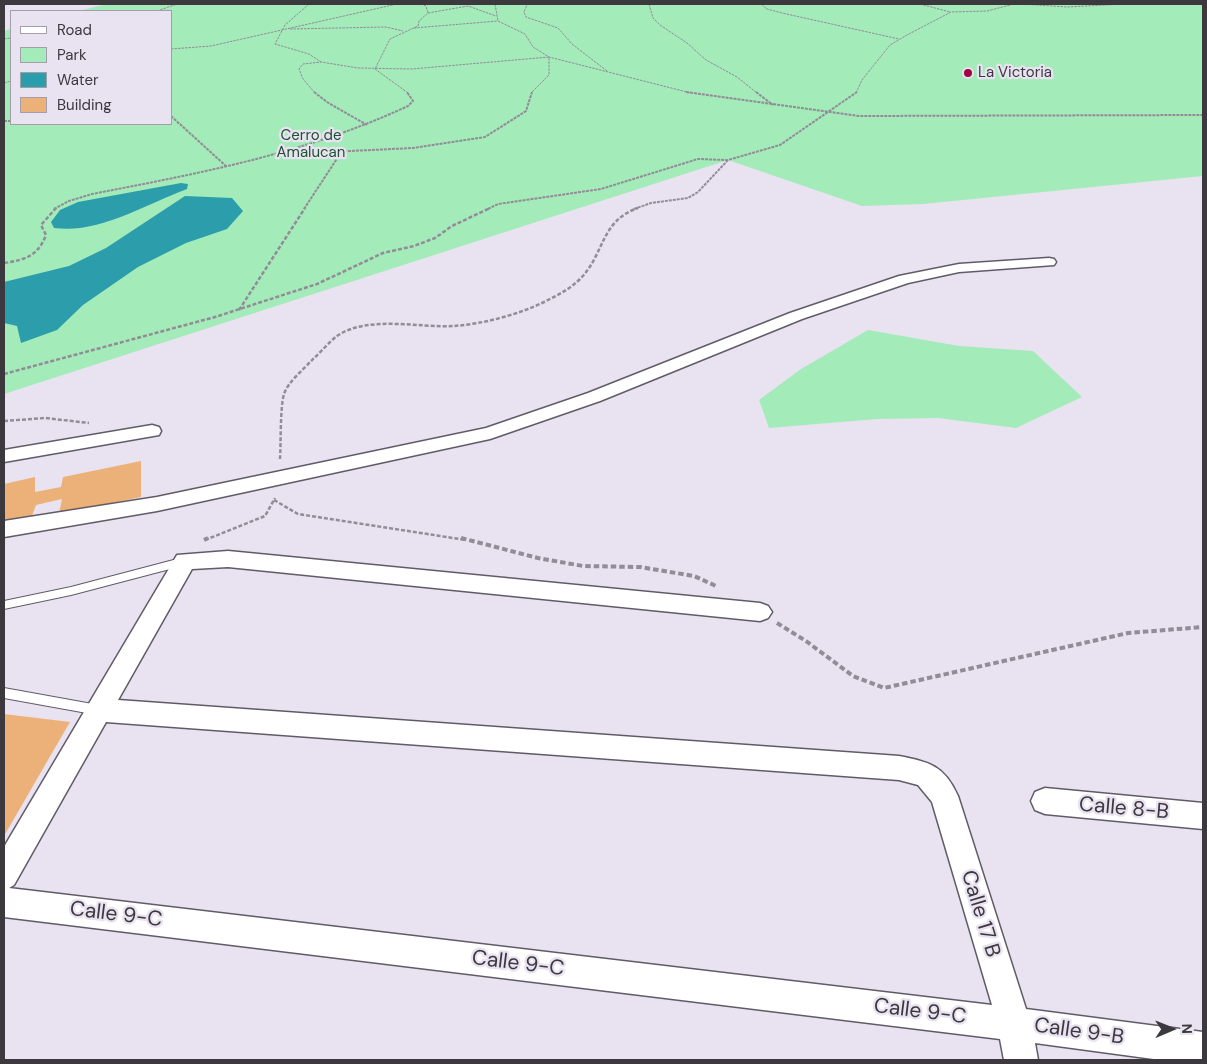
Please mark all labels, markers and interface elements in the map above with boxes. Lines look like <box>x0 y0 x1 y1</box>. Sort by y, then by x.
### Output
legend <box>10 10 172 125</box>
text: Road <box>57 20 92 40</box>
text: Park <box>57 45 87 65</box>
place label: La Victoria <box>978 64 1052 82</box>
marker: La Victoria <box>962 67 974 79</box>
text: Water <box>57 70 98 90</box>
text: Building <box>57 95 112 115</box>
park label: Cerro de Amalucan <box>277 127 345 162</box>
street label: Calle 8-B <box>1078 793 1170 825</box>
street label: Calle 17 B <box>955 868 1005 960</box>
street label: Calle 9-C <box>68 897 164 933</box>
street label: Calle 9-C <box>470 946 566 982</box>
street label: Calle 9-C <box>872 994 968 1030</box>
north arrow <box>1147 1004 1197 1054</box>
street label: Calle 9-B <box>1032 1013 1126 1051</box>
text: N <box>1178 1023 1196 1034</box>

